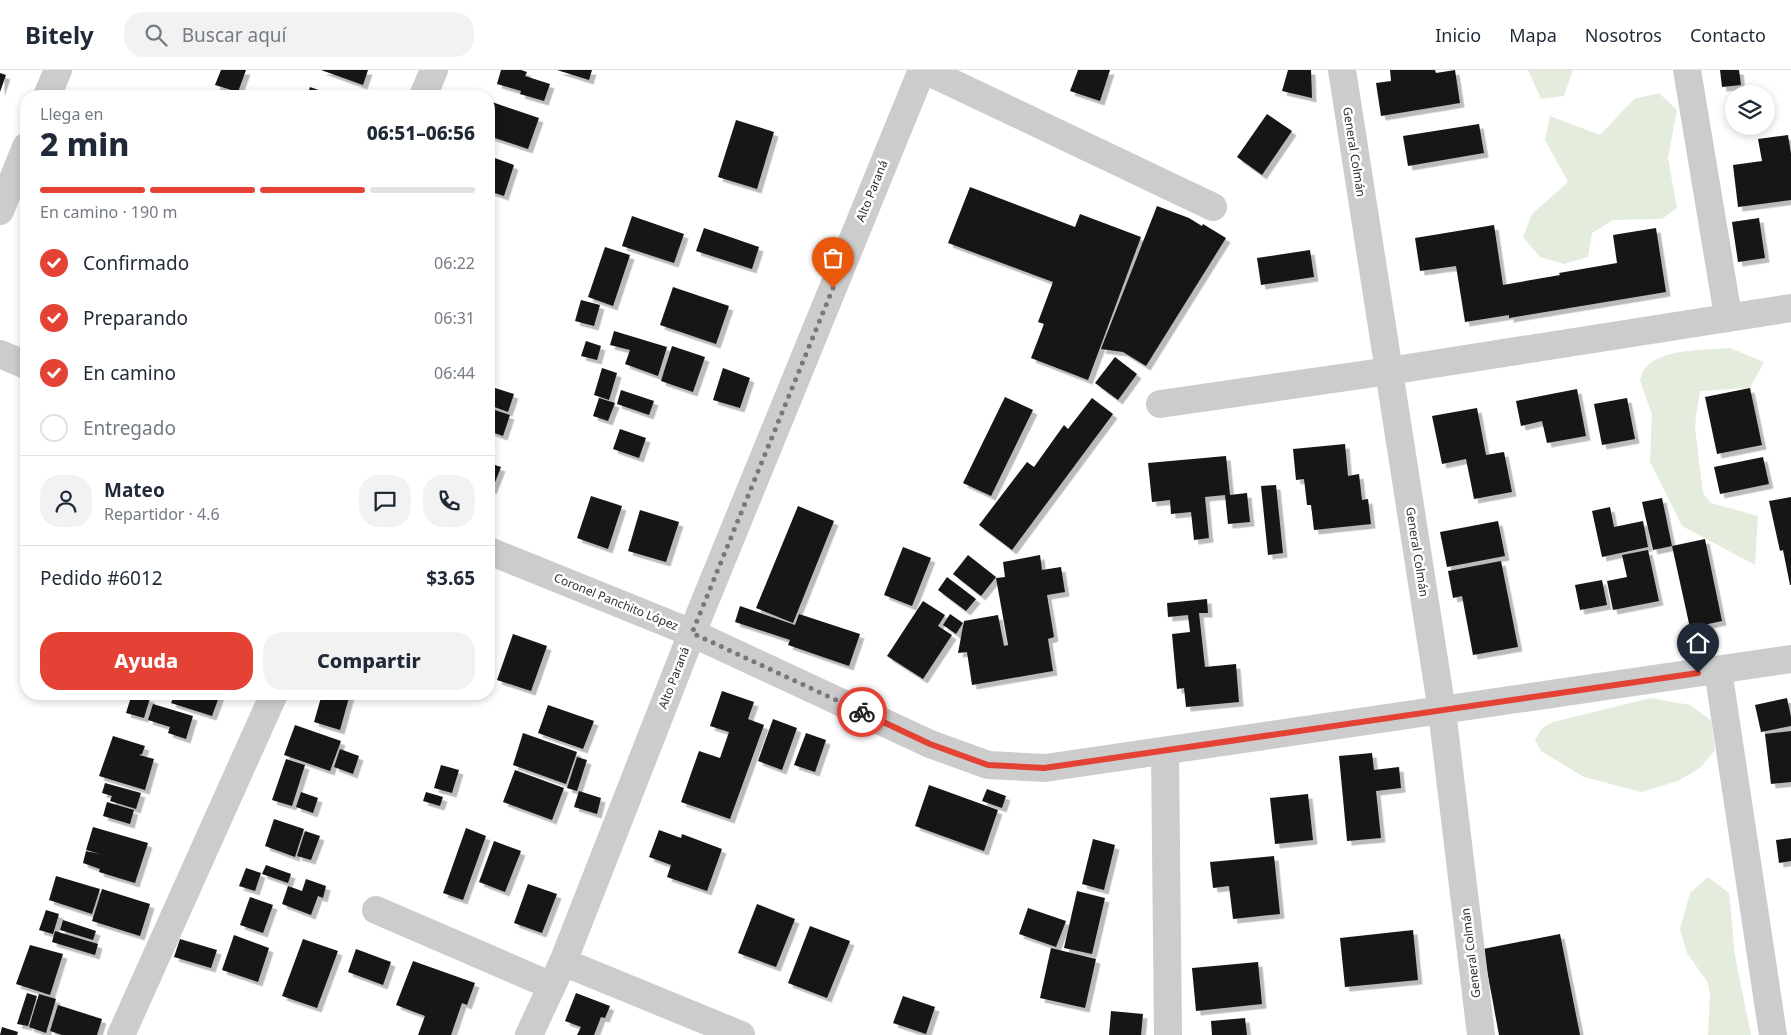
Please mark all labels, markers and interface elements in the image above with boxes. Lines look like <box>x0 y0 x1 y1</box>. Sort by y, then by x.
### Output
search box <box>124 12 474 57</box>
text: Bitely <box>25 18 94 51</box>
icon: search <box>142 21 170 49</box>
text: Buscar aquí <box>182 22 287 48</box>
text: Inicio <box>1435 23 1481 47</box>
text: Mapa <box>1509 23 1557 47</box>
text: Nosotros <box>1585 23 1662 47</box>
text: Contacto <box>1690 23 1766 47</box>
map controls <box>1725 85 1775 135</box>
button: layers <box>1725 85 1775 135</box>
text: Llega en <box>40 103 103 125</box>
street label: General Colmán <box>1339 106 1370 198</box>
text: 06:51–06:56 <box>367 120 475 146</box>
text: 2 min <box>40 122 129 165</box>
street label: Alto Paraná <box>851 157 892 224</box>
text: En camino · 190 m <box>40 201 177 223</box>
pin <box>812 237 854 288</box>
icon: bag <box>819 244 847 272</box>
icon: check <box>40 249 68 277</box>
text: Confirmado <box>83 250 189 276</box>
text: 06:22 <box>434 252 475 274</box>
icon: check <box>40 304 68 332</box>
text: Preparando <box>83 305 188 331</box>
text: 06:31 <box>434 307 475 329</box>
icon: check <box>40 359 68 387</box>
text: En camino <box>83 360 176 386</box>
text: 06:44 <box>434 362 475 384</box>
text: Entregado <box>83 415 176 441</box>
button: person <box>40 475 92 527</box>
button: chat <box>359 475 411 527</box>
button: phone <box>423 475 475 527</box>
text: Mateo <box>104 477 165 503</box>
text: Repartidor · 4.6 <box>104 503 220 525</box>
street label: General Colmán <box>1402 506 1433 598</box>
text: Pedido #6012 <box>40 565 163 591</box>
text: $3.65 <box>426 565 475 591</box>
street label: Coronel Panchito López <box>551 569 681 634</box>
pin <box>1677 622 1719 673</box>
icon: home <box>1684 629 1712 657</box>
button: Ayuda <box>40 632 253 690</box>
button: Compartir <box>263 632 475 690</box>
street label: Alto Paraná <box>654 644 693 711</box>
courier <box>837 687 887 737</box>
icon: bike <box>848 698 876 726</box>
street label: General Colmán <box>1457 907 1484 999</box>

